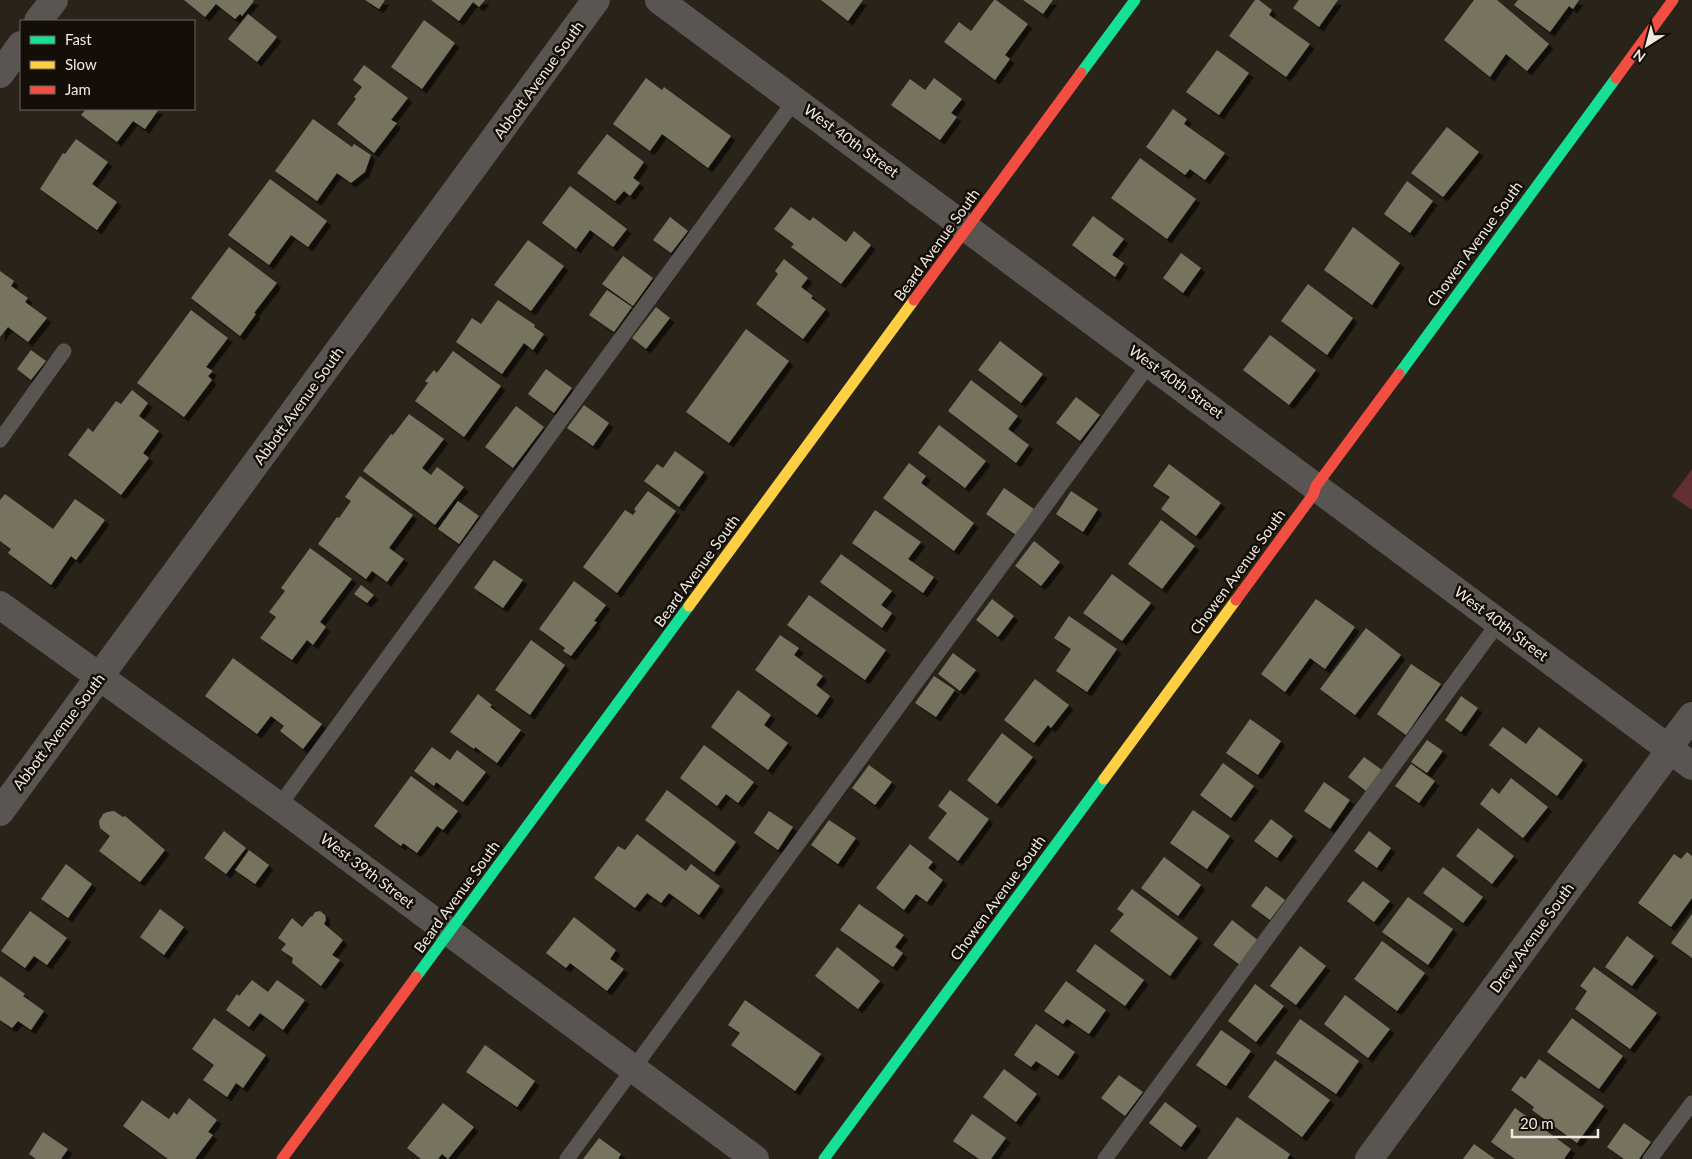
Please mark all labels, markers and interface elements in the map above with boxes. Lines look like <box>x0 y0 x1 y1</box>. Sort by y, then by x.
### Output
street label: Abbott Avenue South <box>489 17 587 142</box>
legend <box>20 20 195 110</box>
north arrow <box>1622 20 1672 70</box>
text: Fast <box>65 30 92 48</box>
text: N <box>1630 46 1648 66</box>
text: Slow <box>65 55 97 73</box>
text: Jam <box>65 80 91 98</box>
street label: West 40th Street <box>801 100 903 181</box>
street label: Chowen Avenue South <box>1423 177 1526 309</box>
street label: Beard Avenue South <box>890 185 983 304</box>
street label: West 40th Street <box>1126 341 1228 422</box>
street label: Abbott Avenue South <box>249 343 347 468</box>
street label: Chowen Avenue South <box>1186 505 1289 637</box>
street label: Beard Avenue South <box>650 511 743 630</box>
street label: West 40th Street <box>1451 582 1553 665</box>
street label: Abbott Avenue South <box>9 670 108 793</box>
street label: West 39th Street <box>317 829 419 912</box>
street label: Chowen Avenue South <box>946 831 1049 963</box>
street label: Beard Avenue South <box>410 837 503 956</box>
street label: Drew Avenue South <box>1485 879 1577 996</box>
scale bar <box>1512 1106 1598 1138</box>
text: 20 m <box>1520 1114 1554 1132</box>

